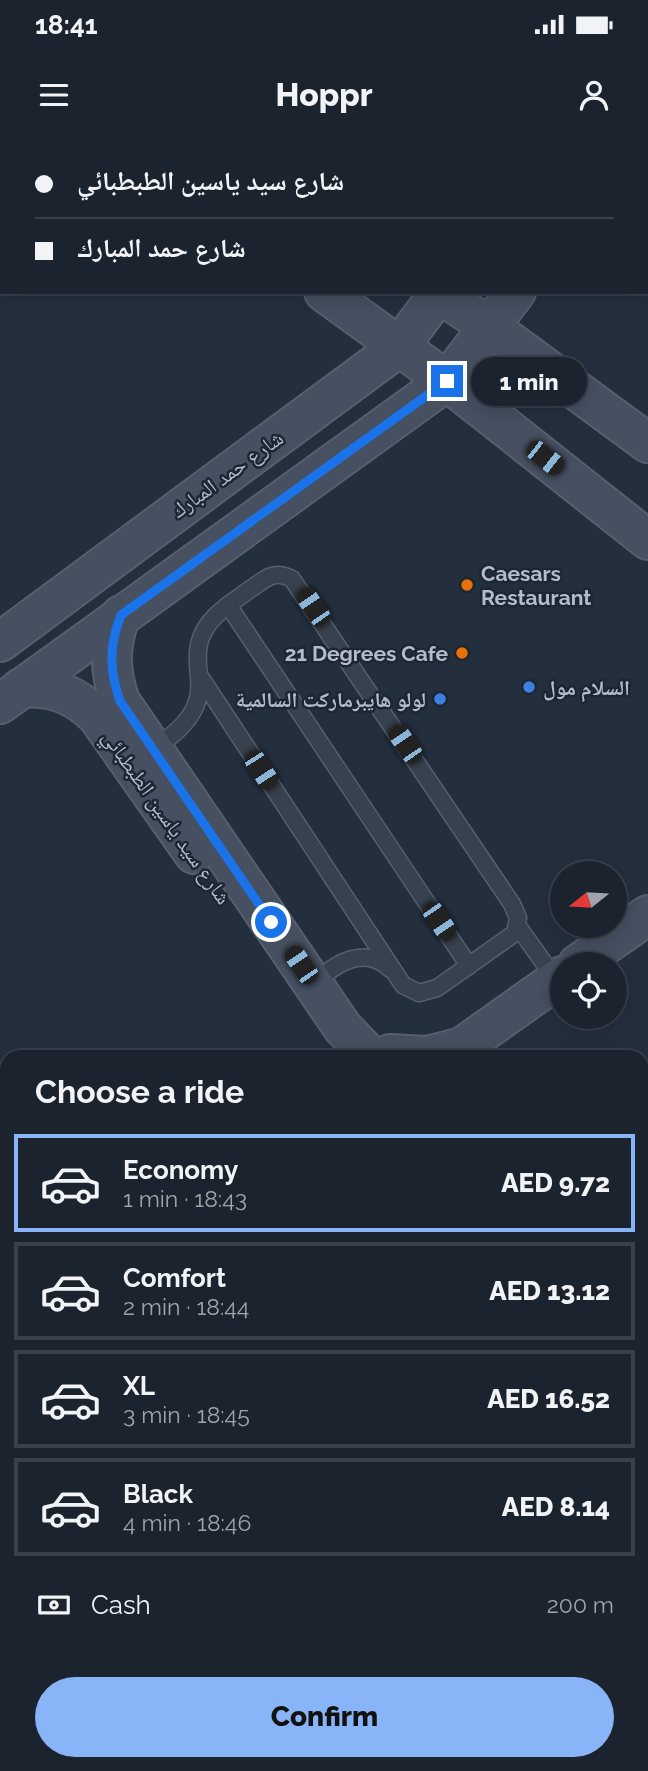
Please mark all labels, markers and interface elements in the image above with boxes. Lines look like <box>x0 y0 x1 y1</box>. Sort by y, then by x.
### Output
text: 18:41 <box>35 10 98 40</box>
icon: menu <box>35 76 73 114</box>
text: Hoppr <box>276 76 372 113</box>
icon: person <box>575 76 613 114</box>
text: شارع سيد ياسين الطبطبائي <box>77 166 344 196</box>
text: شارع حمد المبارك <box>77 233 246 263</box>
callout: 1 min <box>472 356 587 406</box>
route end <box>431 365 463 397</box>
text: 1 min <box>499 368 559 395</box>
street label: شارع حمد المبارك <box>166 425 288 524</box>
car <box>522 437 569 479</box>
place label: Caesars Restaurant <box>481 561 591 610</box>
marker: Caesars Restaurant <box>459 577 475 593</box>
car <box>293 584 334 630</box>
place label: 21 Degrees Cafe <box>285 641 448 666</box>
marker: 21 Degrees Cafe <box>454 645 470 661</box>
place label: السلام مول <box>543 675 630 702</box>
marker: السلام مول <box>521 679 537 695</box>
place label: لولو هايبرماركت السالمية <box>236 687 426 712</box>
marker: لولو هايبرماركت السالمية <box>432 691 448 707</box>
car <box>385 721 426 767</box>
street label: شارع سيد ياسين الطبطبائي <box>94 725 237 912</box>
car <box>241 747 282 793</box>
north arrow <box>550 861 626 938</box>
map controls <box>550 861 627 1029</box>
car <box>419 898 460 944</box>
route start <box>255 906 287 938</box>
car <box>281 942 322 988</box>
button: locate <box>550 952 627 1029</box>
text: Choose a ride <box>35 1073 244 1110</box>
icon: car <box>39 1152 102 1215</box>
text: Economy <box>123 1155 238 1185</box>
text: AED 9.72 <box>501 1168 610 1198</box>
text: 1 min · 18:43 <box>123 1185 247 1212</box>
icon: car <box>39 1260 102 1323</box>
text: Comfort <box>123 1263 226 1293</box>
text: AED 13.12 <box>489 1276 610 1306</box>
text: 2 min · 18:44 <box>123 1293 249 1320</box>
icon: car <box>39 1368 102 1431</box>
text: XL <box>123 1371 155 1401</box>
text: AED 16.52 <box>487 1384 610 1414</box>
text: 3 min · 18:45 <box>123 1401 250 1428</box>
icon: car <box>39 1476 102 1539</box>
text: Black <box>123 1479 193 1509</box>
text: AED 8.14 <box>502 1492 610 1522</box>
text: 4 min · 18:46 <box>123 1509 251 1536</box>
icon: cash <box>35 1586 73 1624</box>
text: Cash <box>91 1590 151 1620</box>
text: 200 m <box>547 1591 614 1618</box>
button: Confirm <box>35 1677 614 1757</box>

